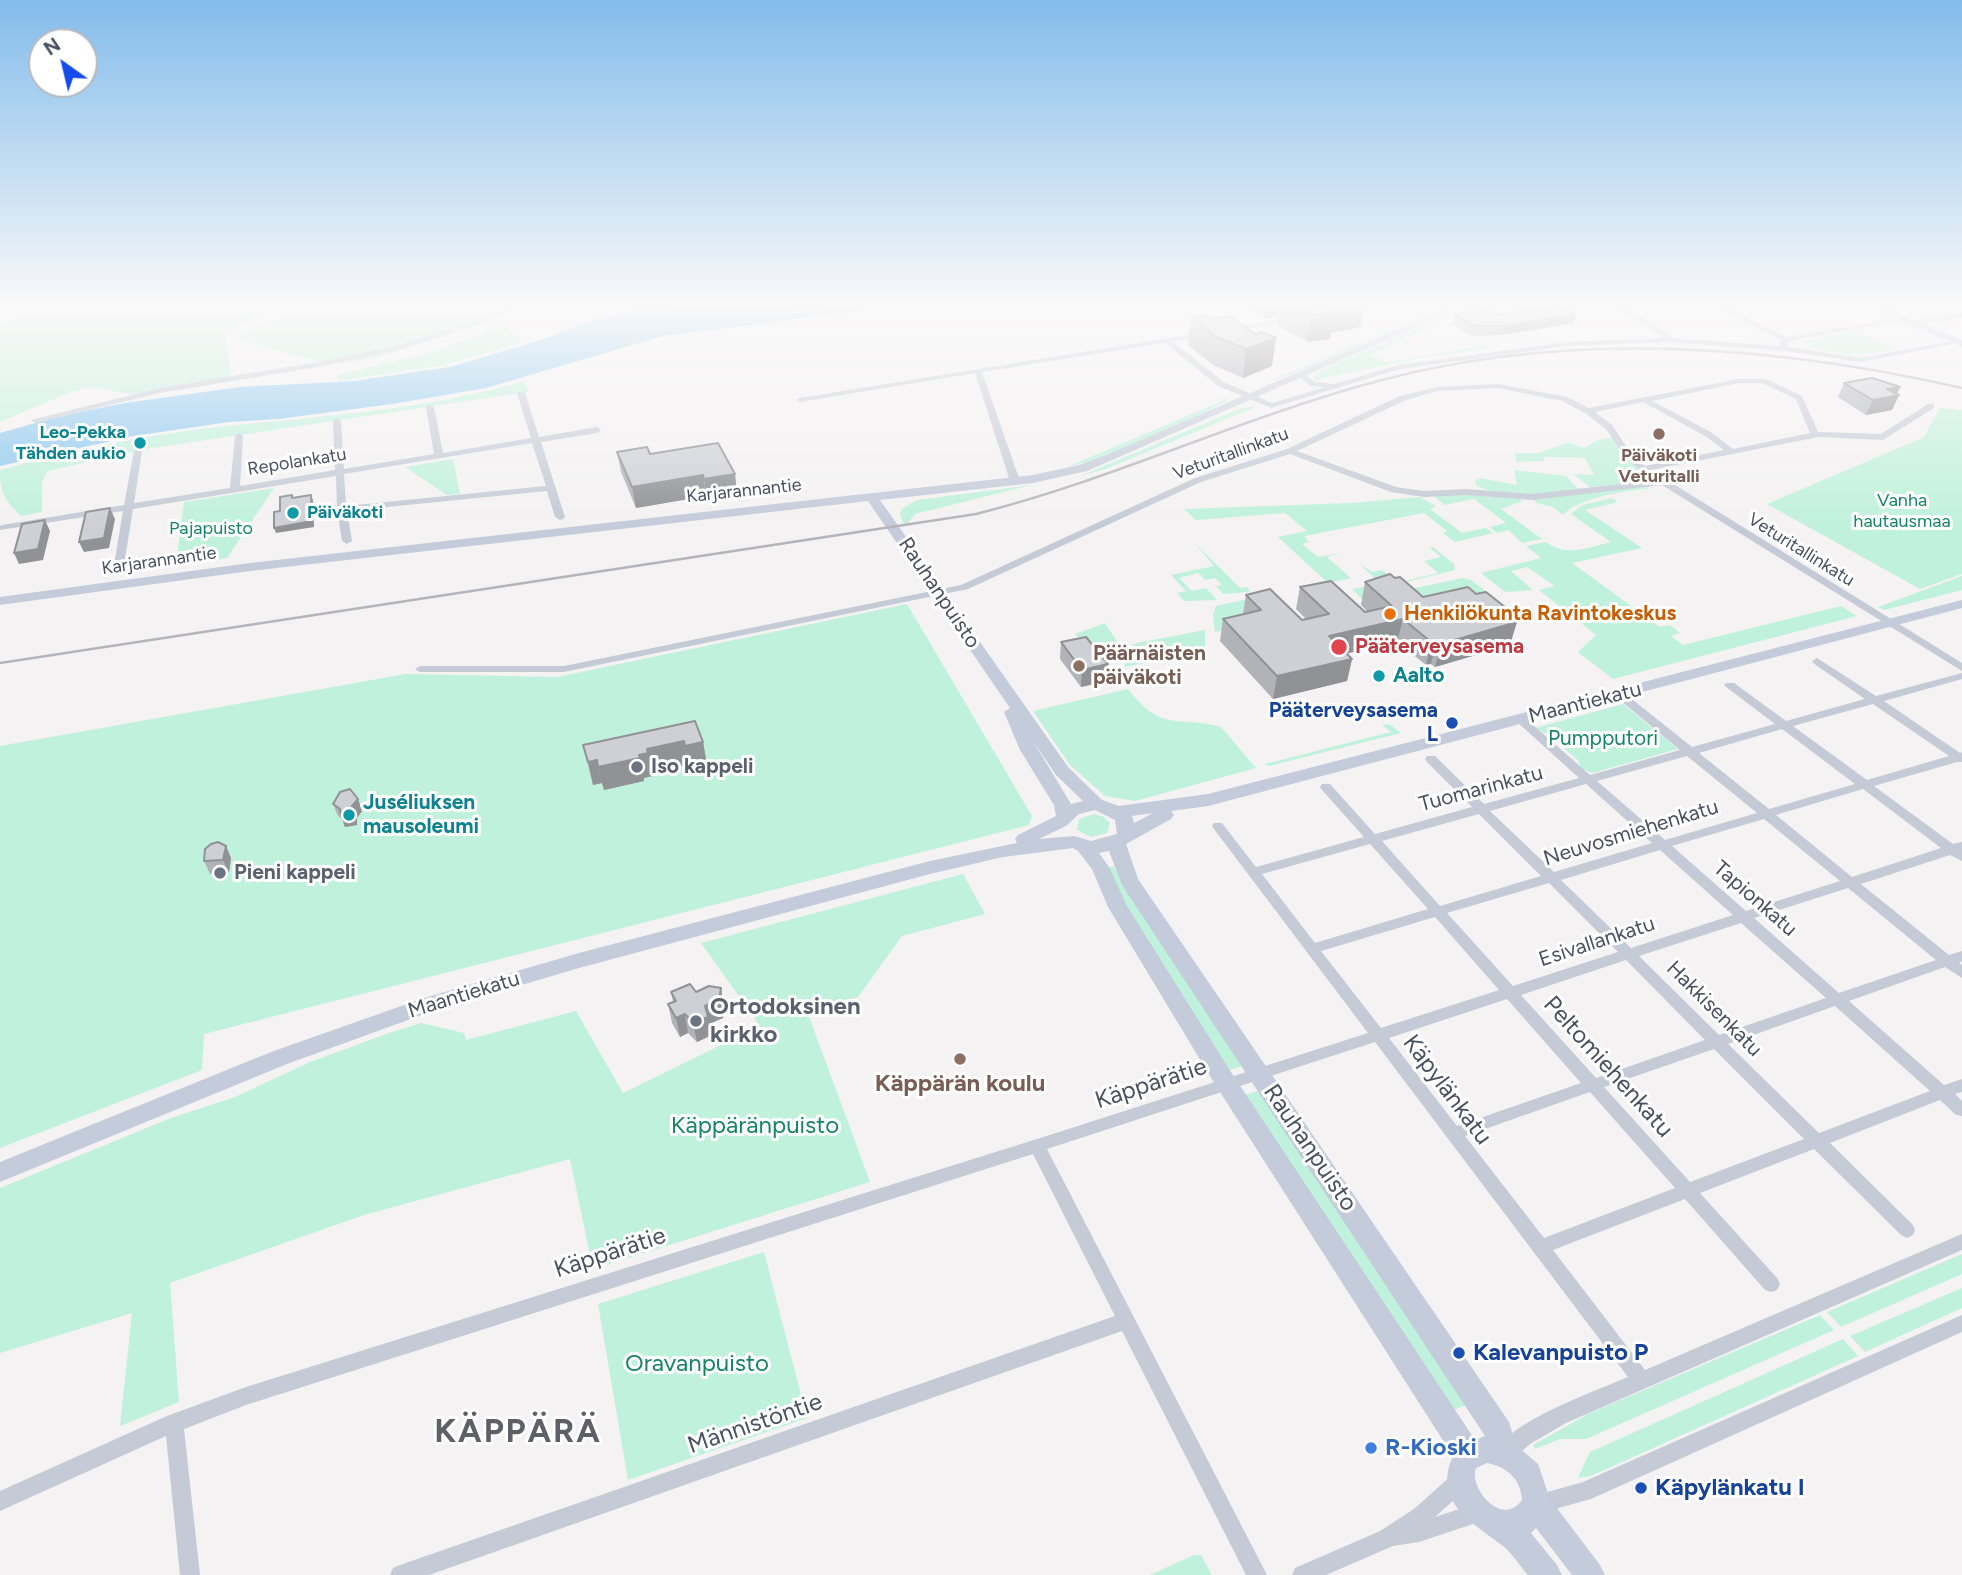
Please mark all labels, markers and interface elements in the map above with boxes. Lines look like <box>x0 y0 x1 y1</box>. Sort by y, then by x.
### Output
north arrow <box>28 28 98 98</box>
text: N <box>40 33 65 60</box>
place label: Leo-Pekka Tähden aukio <box>16 422 126 464</box>
street label: Veturitallinkatu <box>1170 423 1292 485</box>
marker: Päiväkoti Veturitalli <box>1651 426 1667 442</box>
marker: Leo-Pekka Tähden aukio <box>132 435 148 451</box>
street label: Repolankatu <box>246 444 348 480</box>
place label: Päiväkoti Veturitalli <box>1618 445 1700 488</box>
street label: Karjarannantie <box>685 474 803 508</box>
park label: Vanha hautausmaa <box>1853 490 1951 532</box>
place label: Päiväkoti <box>307 502 383 524</box>
marker: Päiväkoti <box>285 505 301 521</box>
street label: Veturitallinkatu <box>1744 509 1858 591</box>
park label: Pajapuisto <box>169 518 253 540</box>
street label: Rauhanpuisto <box>893 533 985 653</box>
street label: Karjarannantie <box>100 542 218 580</box>
place label: Henkilökunta Ravintokeskus <box>1404 601 1676 627</box>
marker: Henkilökunta Ravintokeskus <box>1382 606 1398 622</box>
place label: Pääterveysasema <box>1355 634 1524 660</box>
marker: Pääterveysasema <box>1329 637 1349 657</box>
place label: Päärnäisten päiväkoti <box>1093 641 1206 691</box>
marker: Päärnäisten päiväkoti <box>1071 658 1087 674</box>
place label: Aalto <box>1393 663 1445 689</box>
marker: Aalto <box>1371 668 1387 684</box>
street label: Maantiekatu <box>1526 677 1644 729</box>
place label: Pääterveysasema L <box>1269 698 1438 748</box>
marker: Pääterveysasema L <box>1444 715 1460 731</box>
park label: Pumpputori <box>1548 726 1658 752</box>
place label: Iso kappeli <box>651 754 754 780</box>
marker: Iso kappeli <box>629 759 645 775</box>
street label: Tuomarinkatu <box>1416 760 1546 818</box>
place label: Juséliuksen mausoleumi <box>363 790 479 840</box>
street label: Neuvosmiehenkatu <box>1541 794 1721 872</box>
marker: Juséliuksen mausoleumi <box>341 807 357 823</box>
street label: Tapionkatu <box>1708 856 1802 942</box>
place label: Pieni kappeli <box>234 860 356 886</box>
marker: Pieni kappeli <box>212 865 228 881</box>
street label: Esivallankatu <box>1536 911 1658 973</box>
street label: Hakkisenkatu <box>1661 956 1767 1062</box>
street label: Maantiekatu <box>405 966 523 1024</box>
street label: Peltomiehenkatu <box>1537 990 1679 1144</box>
place label: Ortodoksinen kirkko <box>710 993 861 1049</box>
marker: Ortodoksinen kirkko <box>688 1013 704 1029</box>
street label: Käpylänkatu <box>1396 1029 1498 1151</box>
marker: Käppärän koulu <box>952 1051 968 1067</box>
street label: Käppärätie <box>1092 1052 1210 1116</box>
place label: Käppärän koulu <box>875 1070 1045 1098</box>
street label: Rauhanpuisto <box>1257 1079 1363 1217</box>
park label: Käppäränpuisto <box>671 1112 839 1140</box>
street label: Käppärätie <box>551 1221 669 1285</box>
place label: Kalevanpuisto P <box>1473 1339 1648 1367</box>
marker: Kalevanpuisto P <box>1451 1345 1467 1361</box>
park label: Oravanpuisto <box>625 1350 769 1378</box>
street label: Männistöntie <box>684 1388 826 1460</box>
district label: KÄPPÄRÄ <box>435 1412 601 1452</box>
place label: R-Kioski <box>1385 1434 1477 1462</box>
marker: R-Kioski <box>1363 1440 1379 1456</box>
place label: Käpylänkatu I <box>1655 1474 1805 1502</box>
marker: Käpylänkatu I <box>1633 1480 1649 1496</box>

